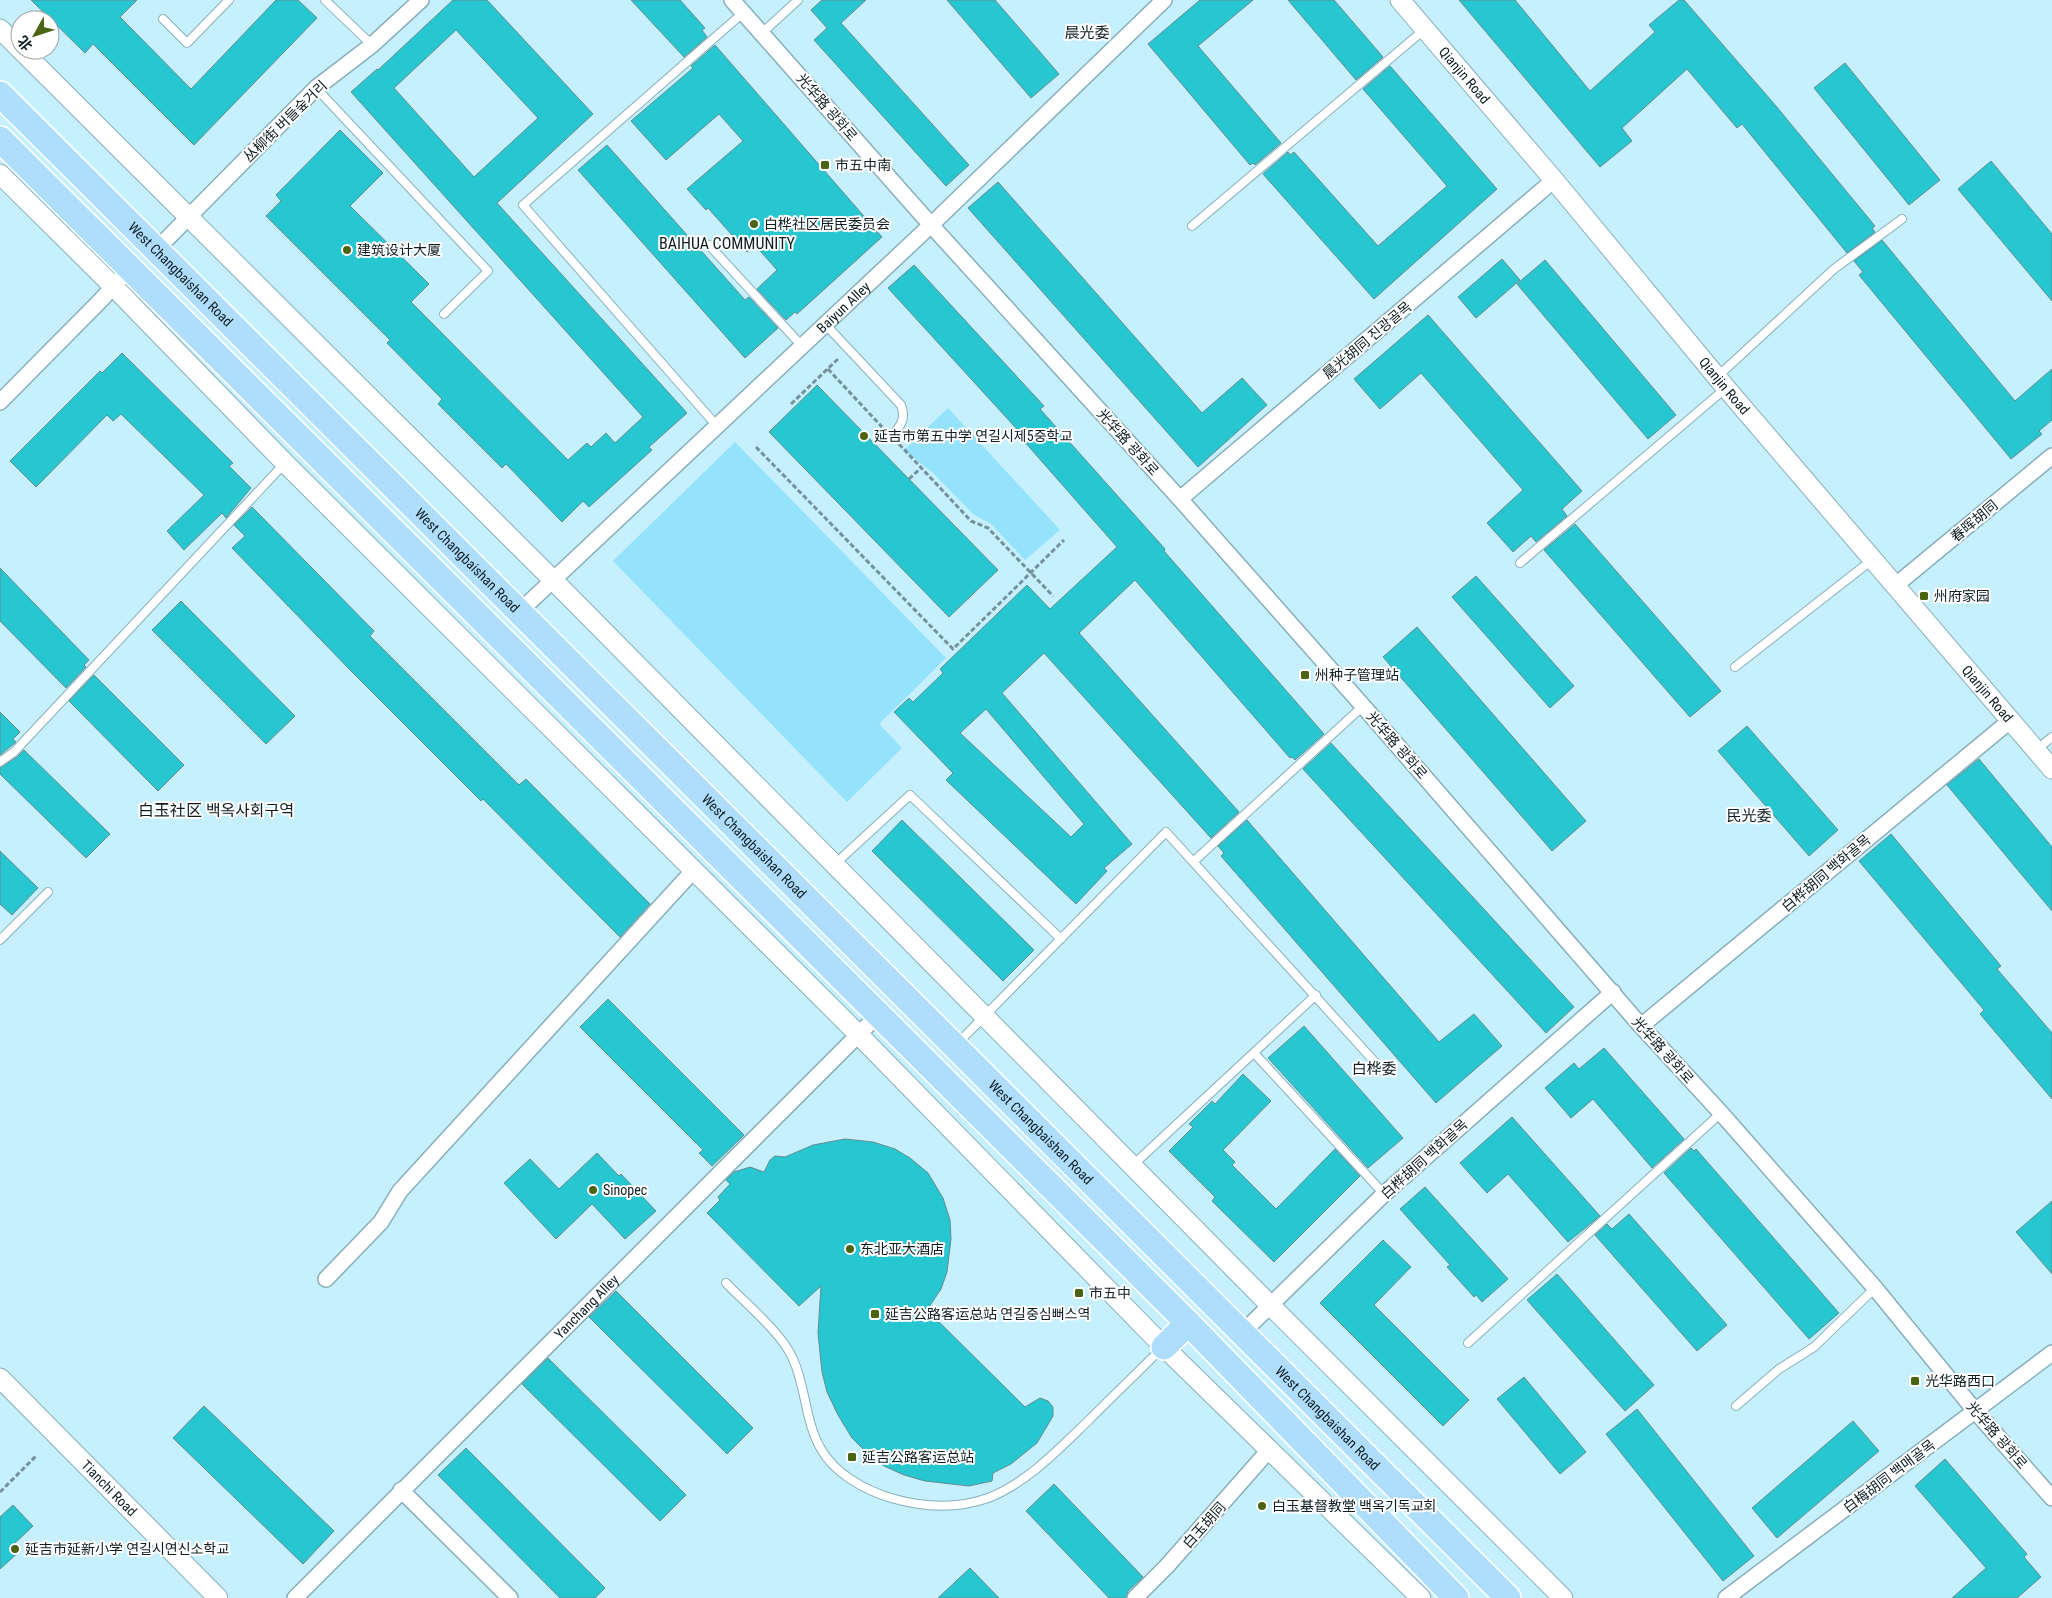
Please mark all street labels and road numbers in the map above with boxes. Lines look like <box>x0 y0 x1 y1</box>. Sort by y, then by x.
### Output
street label: Qianjin Road <box>1436 44 1493 107</box>
street label: 光华路 광화로 <box>793 70 861 144</box>
street label: 丛柳街 버들숲거리 <box>240 77 330 165</box>
street label: West Changbaishan Road <box>125 219 236 329</box>
street label: Baiyun Alley <box>813 278 873 336</box>
street label: 晨光胡同 진광골목 <box>1319 298 1415 382</box>
street label: Qianjin Road <box>1696 354 1753 418</box>
street label: 光华路 광화로 <box>1094 405 1162 479</box>
street label: 春晖胡同 <box>1947 497 2001 545</box>
street label: West Changbaishan Road <box>412 505 523 615</box>
street label: Qianjin Road <box>1959 662 2016 725</box>
street label: 光华路 광화로 <box>1363 708 1431 782</box>
street label: West Changbaishan Road <box>699 791 810 901</box>
street label: 白桦胡同 백화골목 <box>1778 831 1874 915</box>
street label: 光华路 광화로 <box>1629 1013 1697 1087</box>
street label: West Changbaishan Road <box>985 1077 1096 1187</box>
street label: 白桦胡同 백화골목 <box>1378 1116 1471 1202</box>
street label: Yanchang Alley <box>551 1271 622 1342</box>
street label: West Changbaishan Road <box>1272 1363 1383 1473</box>
street label: 光华路 광화로 <box>1963 1398 2031 1472</box>
street label: 白梅胡同 백매골목 <box>1840 1436 1938 1516</box>
street label: Tianchi Road <box>78 1457 140 1519</box>
street label: 白玉胡同 <box>1179 1499 1229 1551</box>

